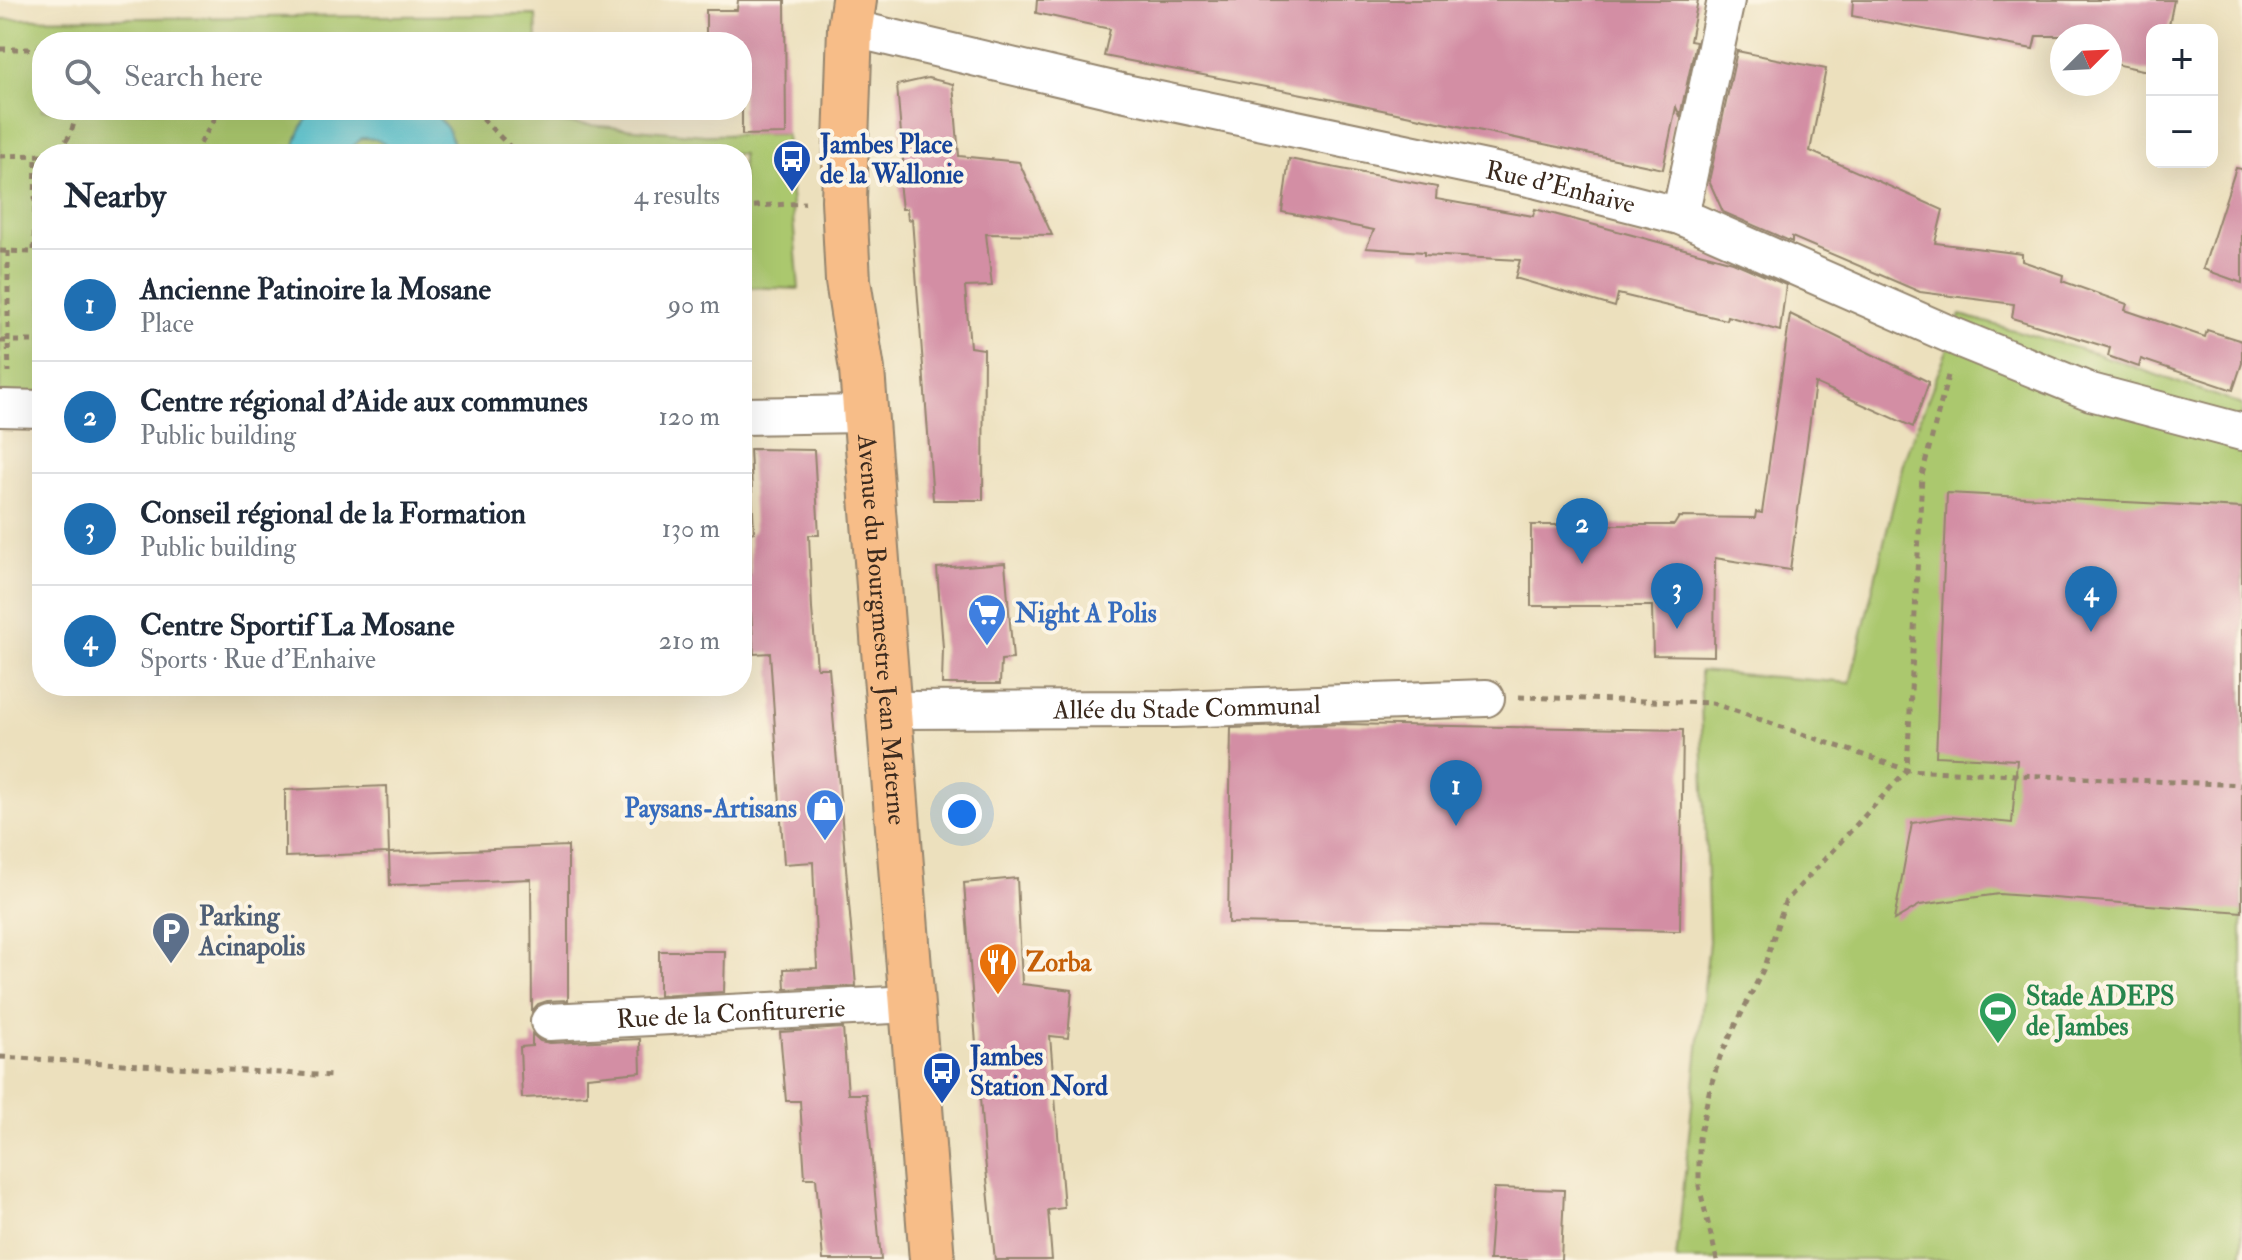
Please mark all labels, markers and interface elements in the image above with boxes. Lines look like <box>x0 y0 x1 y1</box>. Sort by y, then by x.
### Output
north arrow <box>2050 24 2122 96</box>
map controls <box>2146 24 2218 168</box>
button: + <box>2146 24 2218 96</box>
search box <box>32 32 752 120</box>
icon: search <box>60 54 104 98</box>
text: Search here <box>124 58 263 95</box>
button: − <box>2146 96 2218 168</box>
place label: Jambes Place de la Wallonie <box>818 129 964 191</box>
bus stop icon: Jambes Place de la Wallonie <box>771 138 813 193</box>
street label: Rue d'Enhaive <box>1483 154 1638 221</box>
text: Nearby <box>64 175 166 218</box>
text: 4 results <box>634 180 720 212</box>
text: Ancienne Patinoire la Mosane <box>140 271 491 308</box>
text: 1 <box>85 289 95 321</box>
text: 90 m <box>668 289 720 321</box>
text: Place <box>140 308 194 340</box>
text: Centre régional d'Aide aux communes <box>140 383 588 420</box>
text: 2 <box>83 401 97 433</box>
text: 120 m <box>659 401 720 433</box>
text: Public building <box>140 420 296 452</box>
street label: Avenue du Bourgmestre Jean Materne <box>850 432 913 826</box>
text: Conseil régional de la Formation <box>140 495 526 532</box>
pin: 2 <box>1556 498 1608 564</box>
text: 3 <box>85 513 95 545</box>
text: 130 m <box>662 513 720 545</box>
text: Public building <box>140 532 296 564</box>
pin: 3 <box>1651 563 1703 629</box>
pin: 4 <box>2065 566 2117 632</box>
supermarket icon: Night A Polis <box>966 592 1008 647</box>
place label: Night A Polis <box>1014 598 1157 631</box>
text: Centre Sportif La Mosane <box>140 607 455 644</box>
text: 4 <box>83 625 97 657</box>
text: 210 m <box>659 625 720 657</box>
text: Sports · Rue d'Enhaive <box>140 644 376 676</box>
street label: Allée du Stade Communal <box>1052 689 1322 726</box>
pin: 1 <box>1430 760 1482 826</box>
shop icon: Paysans-Artisans <box>804 787 846 842</box>
place label: Paysans-Artisans <box>624 793 797 826</box>
your location <box>942 794 982 834</box>
place label: Parking Acinapolis <box>198 901 305 964</box>
parking icon: Parking Acinapolis <box>150 910 192 965</box>
restaurant icon: Zorba <box>977 941 1019 996</box>
place label: Zorba <box>1026 947 1092 979</box>
place label: Stade ADEPS de Jambes <box>2026 981 2175 1043</box>
sports icon: Stade ADEPS de Jambes <box>1977 990 2019 1045</box>
street label: Rue de la Confiturerie <box>616 992 846 1036</box>
place label: Jambes Station Nord <box>968 1041 1108 1103</box>
bus stop icon: Jambes Station Nord <box>921 1050 963 1105</box>

